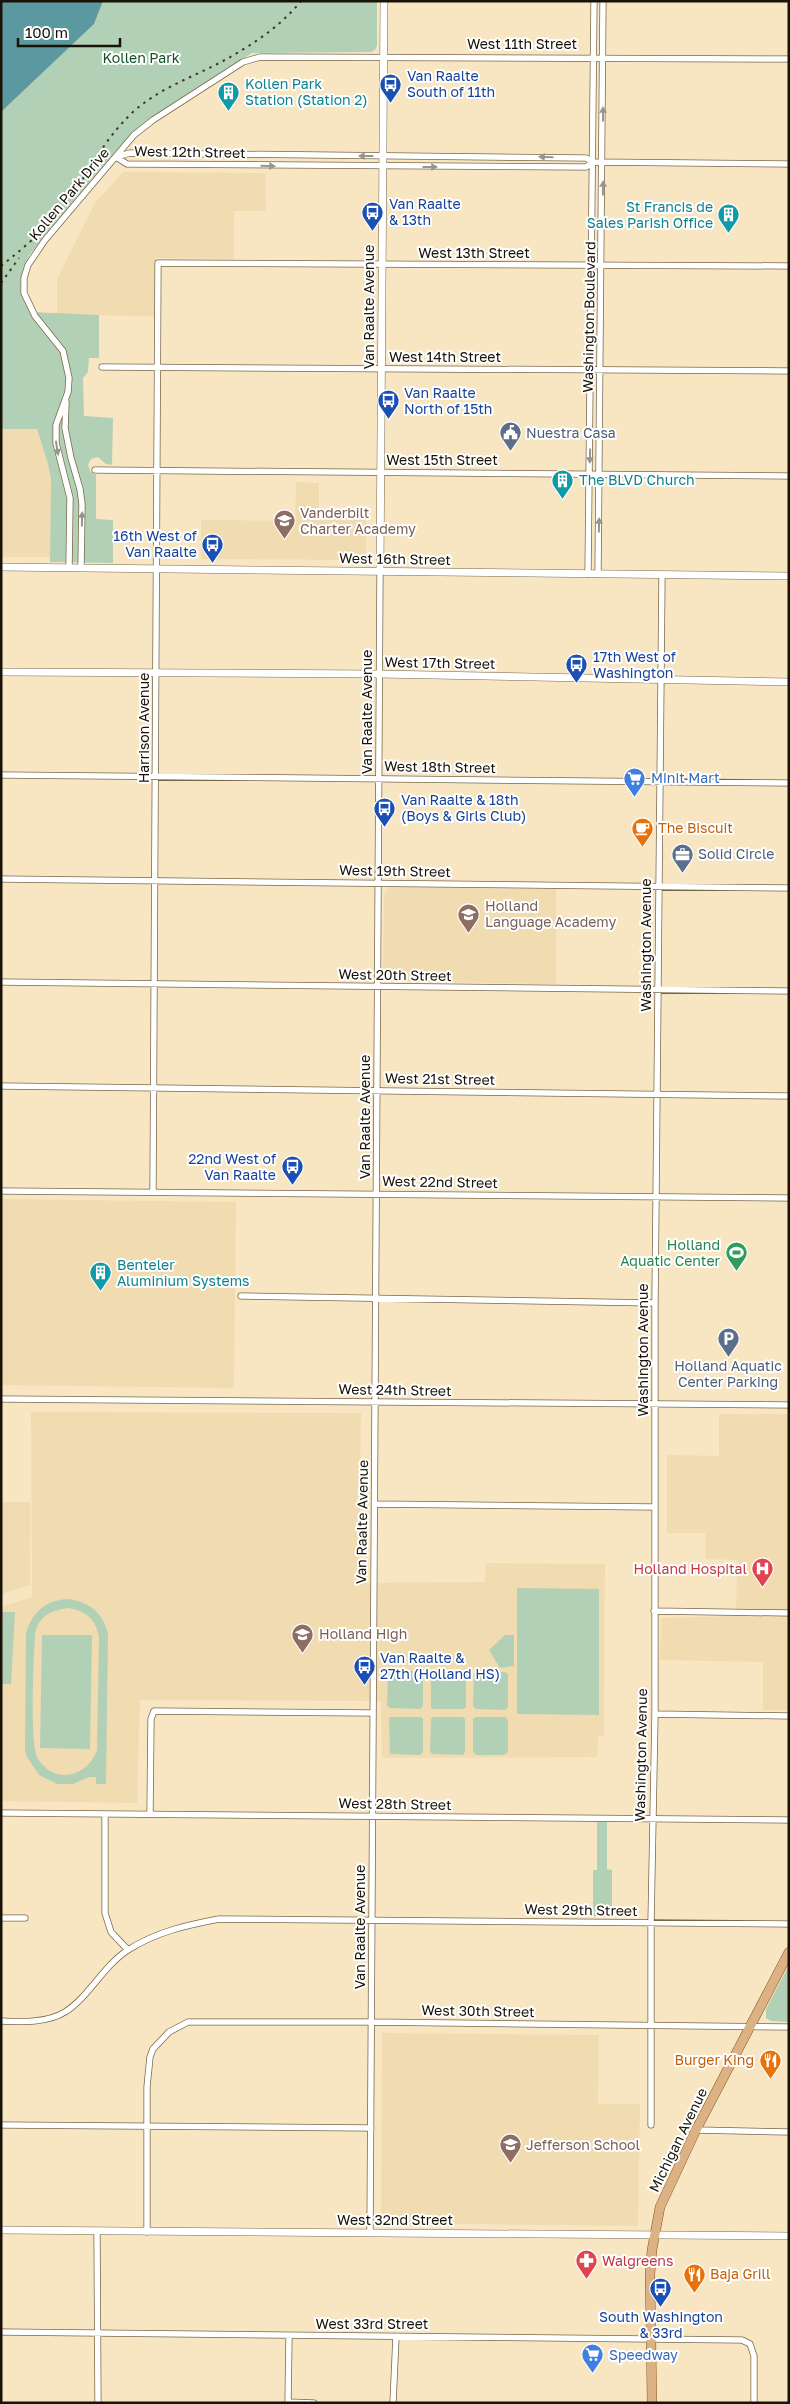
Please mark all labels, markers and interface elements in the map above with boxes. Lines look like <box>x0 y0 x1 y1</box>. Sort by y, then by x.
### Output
scale bar <box>18 15 120 47</box>
text: 100 m <box>25 23 68 41</box>
street label: West 11th Street <box>467 35 577 52</box>
park label: Kollen Park <box>102 49 180 66</box>
place label: Van Raalte South of 11th <box>407 67 495 100</box>
bus stop icon: Van Raalte South of 11th <box>379 72 403 103</box>
place label: Kollen Park Station (Station 2) <box>245 75 368 108</box>
building icon: Kollen Park Station (Station 2) <box>217 80 241 111</box>
one-way arrow <box>599 105 607 121</box>
street label: West 12th Street <box>134 142 246 161</box>
street label: Kollen Park Drive <box>25 144 112 243</box>
one-way arrow <box>357 152 373 160</box>
one-way arrow <box>537 153 553 161</box>
one-way arrow <box>260 162 276 170</box>
one-way arrow <box>422 163 438 171</box>
one-way arrow <box>599 179 607 195</box>
place label: Van Raalte & 13th <box>389 195 461 228</box>
place label: St Francis de Sales Parish Office <box>587 198 713 231</box>
bus stop icon: Van Raalte & 13th <box>361 200 385 231</box>
building icon: St Francis de Sales Parish Office <box>717 203 741 234</box>
street label: Washington Boulevard <box>579 241 598 393</box>
street label: West 13th Street <box>418 244 530 261</box>
street label: Van Raalte Avenue <box>360 245 377 369</box>
street label: West 14th Street <box>389 348 501 365</box>
place label: Van Raalte North of 15th <box>404 384 492 417</box>
bus stop icon: Van Raalte North of 15th <box>376 389 400 420</box>
public building icon: Nuestra Casa <box>498 421 522 452</box>
place label: Nuestra Casa <box>526 424 616 441</box>
one-way arrow <box>54 441 62 457</box>
one-way arrow <box>586 448 594 464</box>
street label: West 15th Street <box>386 451 498 468</box>
building icon: The BLVD Church <box>551 468 575 499</box>
place label: The BLVD Church <box>579 471 695 488</box>
place label: Vanderbilt Charter Academy <box>300 504 416 537</box>
school or university icon: Vanderbilt Charter Academy <box>272 509 296 540</box>
one-way arrow <box>78 511 86 527</box>
one-way arrow <box>595 517 603 533</box>
place label: 16th West of Van Raalte <box>113 527 197 560</box>
bus stop icon: 16th West of Van Raalte <box>201 532 225 563</box>
street label: West 16th Street <box>339 549 451 568</box>
place label: 17th West of Washington <box>593 648 676 681</box>
street label: Van Raalte Avenue <box>358 650 375 774</box>
street label: West 17th Street <box>384 653 496 672</box>
bus stop icon: 17th West of Washington <box>565 653 589 684</box>
street label: Harrison Avenue <box>135 673 152 783</box>
street label: West 18th Street <box>384 757 496 776</box>
supermarket icon: Minit Mart <box>623 766 647 797</box>
place label: Minit Mart <box>651 769 720 786</box>
place label: Van Raalte & 18th (Boys & Girls Club) <box>401 791 526 824</box>
bus stop icon: Van Raalte & 18th (Boys & Girls Club) <box>373 796 397 827</box>
cafe icon: The Biscuit <box>630 816 654 847</box>
place label: The Biscuit <box>658 819 733 836</box>
office icon: Solid Circle <box>670 842 694 873</box>
place label: Solid Circle <box>698 845 774 862</box>
street label: West 19th Street <box>339 861 451 880</box>
street label: Washington Avenue <box>637 878 654 1012</box>
place label: Holland Language Academy <box>485 897 616 930</box>
school or university icon: Holland Language Academy <box>457 902 481 933</box>
street label: West 20th Street <box>338 965 452 984</box>
street label: Van Raalte Avenue <box>356 1055 373 1179</box>
street label: West 21st Street <box>385 1069 495 1088</box>
place label: 22nd West of Van Raalte <box>188 1150 276 1183</box>
bus stop icon: 22nd West of Van Raalte <box>280 1155 304 1186</box>
street label: West 22nd Street <box>382 1172 498 1191</box>
place label: Holland Aquatic Center <box>620 1236 721 1269</box>
sports icon: Holland Aquatic Center <box>724 1241 748 1272</box>
place label: Benteler Aluminium Systems <box>117 1256 250 1289</box>
building icon: Benteler Aluminium Systems <box>89 1261 113 1292</box>
street label: Washington Avenue <box>634 1283 651 1417</box>
parking icon: Holland Aquatic Center Parking <box>716 1326 740 1357</box>
place label: Holland Aquatic Center Parking <box>674 1357 782 1390</box>
street label: West 24th Street <box>338 1380 452 1399</box>
street label: Van Raalte Avenue <box>352 1460 371 1584</box>
hospital icon: Holland Hospital <box>751 1557 775 1588</box>
place label: Holland Hospital <box>634 1560 747 1577</box>
school or university icon: Holland High <box>291 1622 315 1653</box>
place label: Holland High <box>319 1625 407 1642</box>
place label: Van Raalte & 27th (Holland HS) <box>380 1649 500 1682</box>
bus stop icon: Van Raalte & 27th (Holland HS) <box>352 1654 376 1685</box>
street label: Washington Avenue <box>631 1688 650 1822</box>
street label: West 28th Street <box>338 1794 452 1813</box>
street label: Van Raalte Avenue <box>351 1865 368 1989</box>
street label: West 29th Street <box>524 1900 638 1919</box>
street label: West 30th Street <box>421 2001 535 2020</box>
restaurant icon: Burger King <box>758 2048 782 2079</box>
place label: Burger King <box>675 2051 754 2068</box>
street label: Michigan Avenue <box>645 2085 710 2195</box>
school or university icon: Jefferson School <box>498 2133 522 2164</box>
place label: Jefferson School <box>526 2136 640 2153</box>
street label: West 32nd Street <box>337 2211 453 2228</box>
pharmacy icon: Walgreens <box>574 2249 598 2280</box>
place label: Walgreens <box>602 2252 673 2269</box>
restaurant icon: Baja Grill <box>682 2262 706 2293</box>
place label: Baja Grill <box>710 2265 771 2282</box>
bus stop icon: South Washington & 33rd <box>649 2277 673 2308</box>
place label: South Washington & 33rd <box>599 2308 723 2341</box>
street label: West 33rd Street <box>316 2315 428 2332</box>
supermarket icon: Speedway <box>581 2343 605 2374</box>
place label: Speedway <box>609 2346 678 2363</box>

